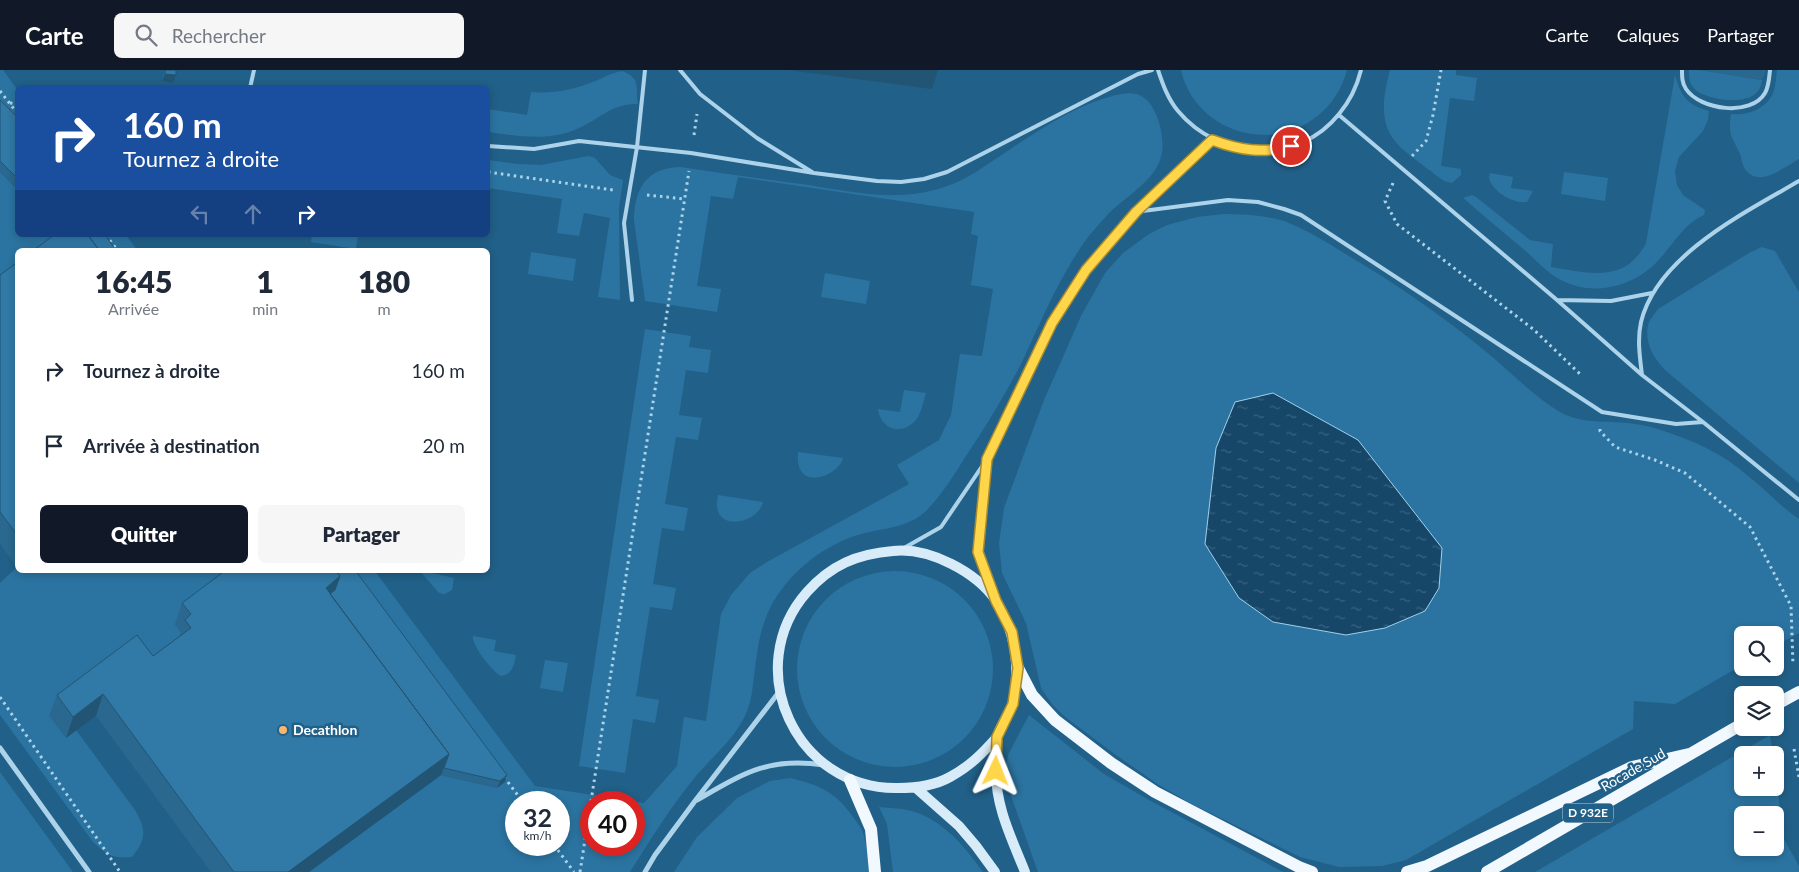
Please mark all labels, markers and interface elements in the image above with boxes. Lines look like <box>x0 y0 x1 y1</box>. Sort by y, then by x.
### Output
search box <box>114 13 464 58</box>
text: Carte <box>25 21 84 50</box>
icon: search <box>132 21 160 49</box>
text: Rechercher <box>172 24 266 47</box>
text: Carte <box>1545 24 1589 46</box>
text: Calques <box>1617 24 1679 46</box>
text: Partager <box>1707 24 1774 46</box>
text: 160 m <box>123 103 222 145</box>
icon: right <box>40 105 105 170</box>
pin <box>1270 125 1312 167</box>
icon: arrive <box>1277 132 1305 160</box>
text: Tournez à droite <box>123 145 279 172</box>
icon: left <box>186 200 214 228</box>
icon: ahead <box>239 200 267 228</box>
icon: right <box>292 200 320 228</box>
text: 16:45 <box>95 263 172 299</box>
text: 1 <box>256 263 274 299</box>
text: 180 <box>358 263 410 299</box>
text: Arrivée <box>108 299 159 318</box>
text: min <box>252 299 278 318</box>
text: m <box>377 299 391 318</box>
icon: right <box>40 357 68 385</box>
text: Tournez à droite <box>83 359 220 382</box>
text: 160 m <box>411 359 465 382</box>
icon: arrive <box>40 432 68 460</box>
text: Arrivée à destination <box>83 434 260 457</box>
text: 20 m <box>422 434 465 457</box>
button: Quitter <box>40 505 248 563</box>
button: Partager <box>258 505 465 563</box>
map controls <box>1734 626 1784 856</box>
button: search <box>1734 626 1784 676</box>
button: layers <box>1734 686 1784 736</box>
place label: Decathlon <box>293 721 357 738</box>
marker: Decathlon <box>277 724 289 736</box>
position arrow <box>969 744 1021 796</box>
street label: Rocade Sud <box>1597 744 1668 795</box>
button: + <box>1734 746 1784 796</box>
speed limit sign: 40 <box>580 791 645 856</box>
text: 32 <box>523 802 552 832</box>
road number: D 932E <box>1563 804 1613 822</box>
button: − <box>1734 806 1784 856</box>
text: km/h <box>523 828 552 843</box>

